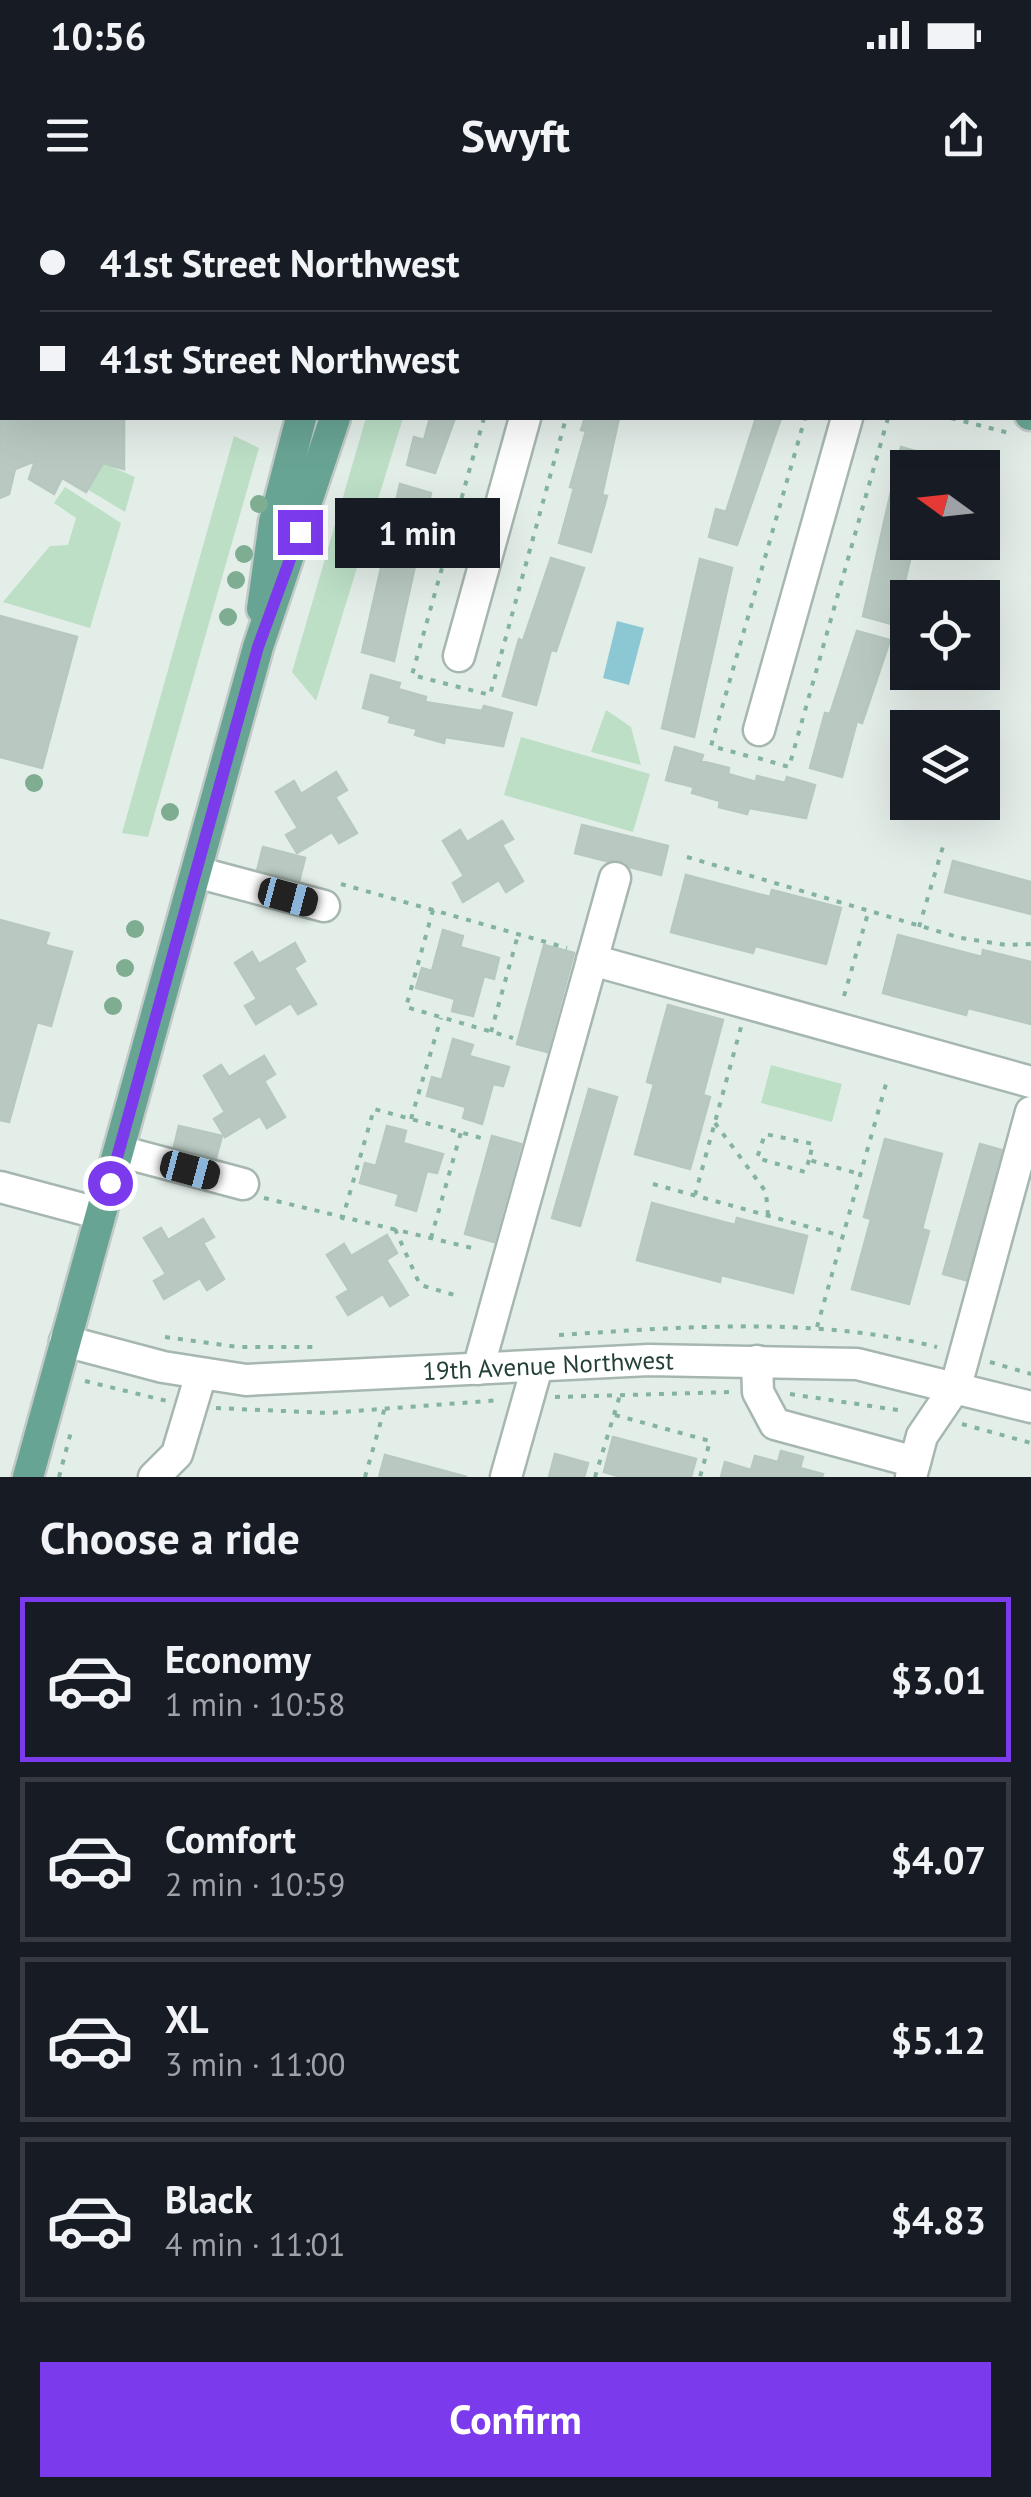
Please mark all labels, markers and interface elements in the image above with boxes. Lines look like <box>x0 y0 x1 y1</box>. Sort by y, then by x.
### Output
text: 10:56 <box>50 11 146 60</box>
text: Swyft <box>461 106 570 164</box>
icon: menu <box>40 108 95 163</box>
icon: share <box>936 108 991 163</box>
text: 41st Street Northwest <box>100 238 460 287</box>
text: 41st Street Northwest <box>100 334 460 383</box>
north arrow <box>890 450 1000 560</box>
map controls <box>890 450 1000 820</box>
callout: 1 min <box>335 497 500 567</box>
route end <box>278 510 323 555</box>
text: 1 min <box>378 512 457 554</box>
button: locate <box>890 580 1000 690</box>
button: layers <box>890 710 1000 820</box>
car <box>255 875 321 919</box>
car <box>157 1148 223 1192</box>
route start <box>88 1161 133 1206</box>
street label: 19th Avenue Northwest <box>422 1344 675 1387</box>
text: Choose a ride <box>40 1508 300 1566</box>
text: Economy <box>165 1634 311 1683</box>
icon: car <box>45 1635 135 1725</box>
text: $3.01 <box>890 1655 986 1704</box>
text: 1 min · 10:58 <box>165 1683 345 1725</box>
text: Comfort <box>165 1814 296 1863</box>
icon: car <box>45 1815 135 1905</box>
text: $4.07 <box>890 1835 986 1884</box>
text: 2 min · 10:59 <box>165 1863 345 1905</box>
text: XL <box>165 1994 209 2043</box>
icon: car <box>45 1995 135 2085</box>
text: $5.12 <box>890 2015 986 2064</box>
text: 3 min · 11:00 <box>165 2043 345 2085</box>
text: Black <box>165 2174 253 2223</box>
icon: car <box>45 2175 135 2265</box>
text: $4.83 <box>890 2195 986 2244</box>
text: 4 min · 11:01 <box>165 2223 345 2265</box>
button: Confirm <box>40 2362 991 2477</box>

